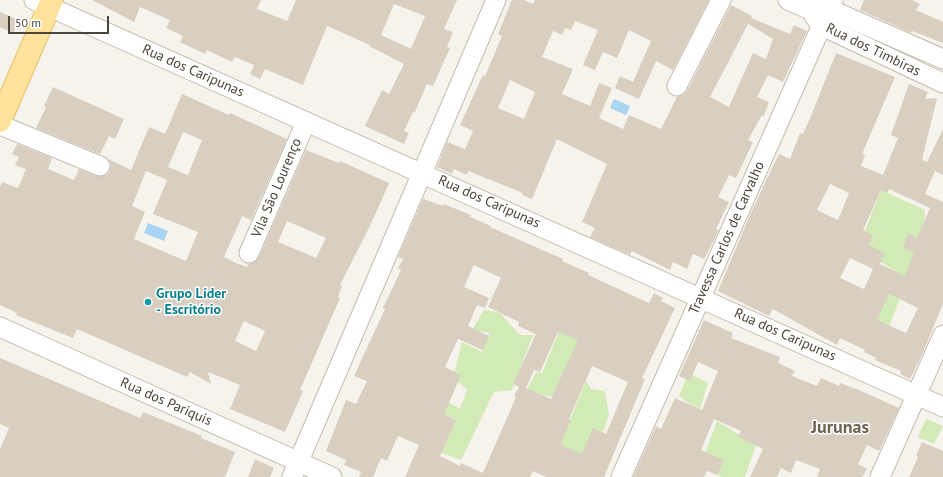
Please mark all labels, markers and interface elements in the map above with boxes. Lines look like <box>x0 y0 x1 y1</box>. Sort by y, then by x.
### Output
scale bar <box>10 8 111 34</box>
text: 50 m <box>15 15 41 30</box>
street label: Rua dos Timbiras <box>823 20 923 80</box>
street label: Rua dos Caripunas <box>139 41 247 101</box>
street label: Vila São Lourenço <box>248 136 306 240</box>
street label: Travessa Carlos de Carvalho <box>686 159 768 317</box>
street label: Rua dos Caripunas <box>435 172 543 232</box>
place label: Grupo Líder - Escritório <box>156 286 226 318</box>
marker: Grupo Líder - Escritório <box>143 297 153 307</box>
street label: Rua dos Caripunas <box>731 305 839 365</box>
street label: Rua dos Pariquis <box>118 374 214 430</box>
district label: Jurunas <box>811 417 869 439</box>

